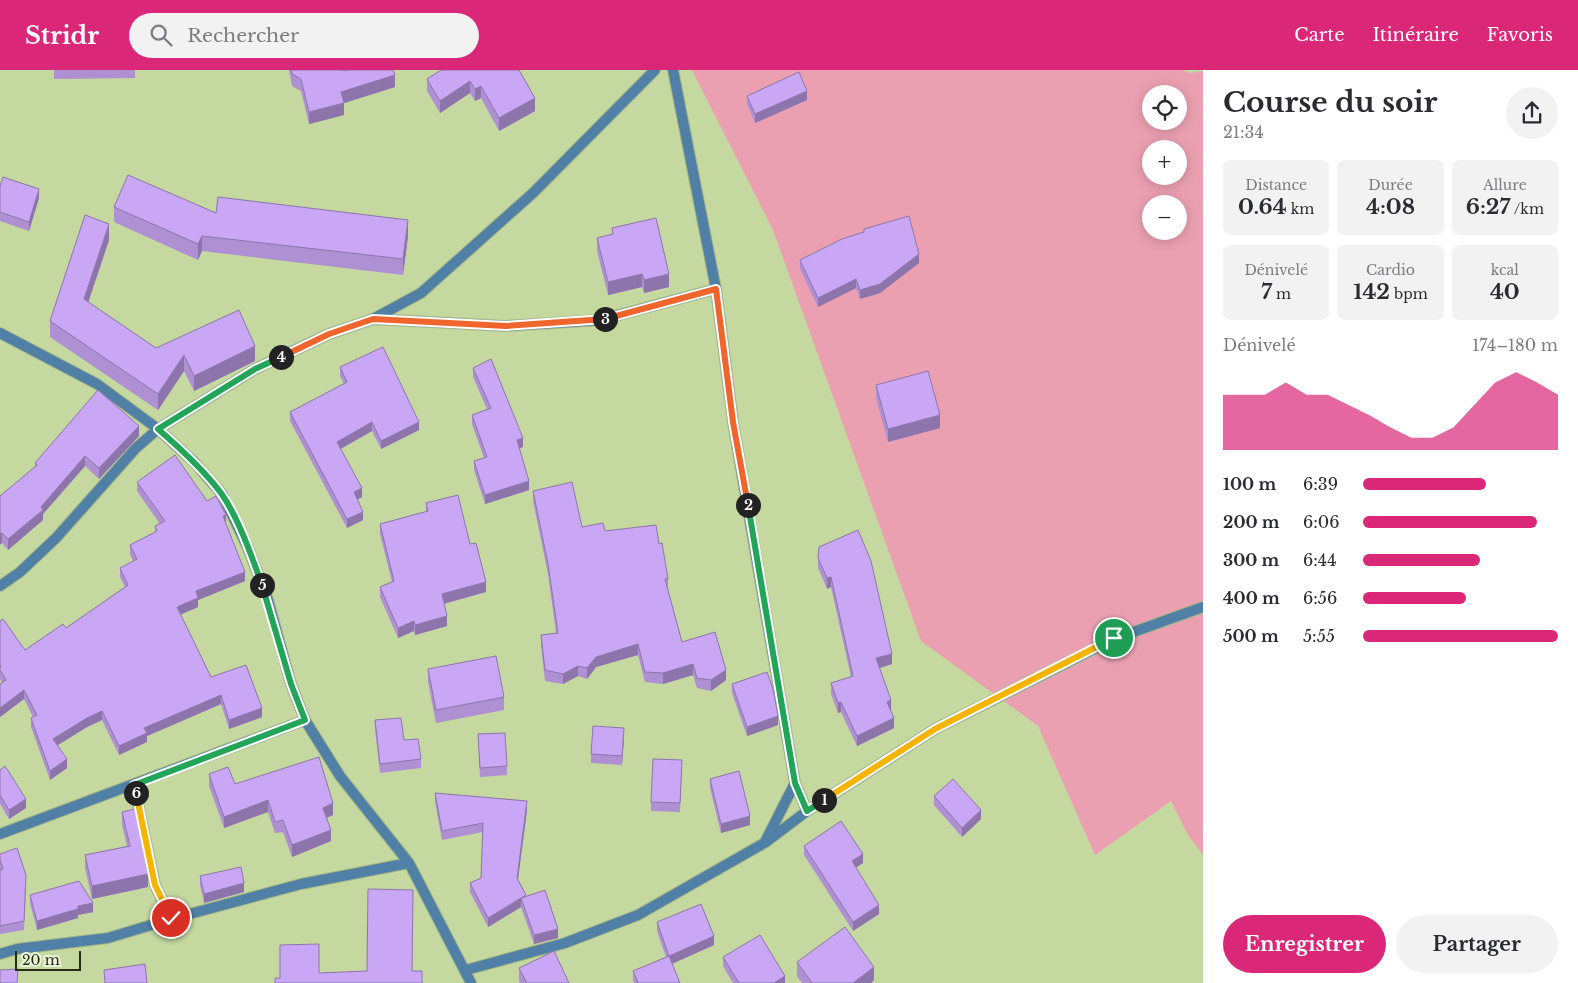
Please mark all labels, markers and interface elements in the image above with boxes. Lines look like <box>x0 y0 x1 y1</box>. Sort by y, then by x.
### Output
search box <box>129 13 479 58</box>
text: Stridr <box>25 21 99 50</box>
icon: search <box>147 21 175 49</box>
text: Rechercher <box>187 24 299 47</box>
text: Carte <box>1294 24 1344 46</box>
text: Itinéraire <box>1372 24 1459 46</box>
text: Favoris <box>1487 24 1553 46</box>
map controls <box>1142 85 1187 240</box>
button: locate <box>1142 85 1187 130</box>
text: Course du soir <box>1223 85 1438 120</box>
button: share <box>1506 87 1558 139</box>
text: 21:34 <box>1223 122 1264 142</box>
button: + <box>1142 140 1187 185</box>
text: Distance <box>1245 176 1307 194</box>
text: Durée <box>1368 176 1413 194</box>
text: Allure <box>1483 176 1527 194</box>
text: 0.64 <box>1238 194 1287 220</box>
text: 4:08 <box>1366 194 1415 220</box>
text: 6:27 <box>1466 194 1510 220</box>
button: − <box>1142 195 1187 240</box>
text: km <box>1287 200 1314 218</box>
text: /km <box>1510 200 1544 218</box>
text: Dénivelé <box>1244 261 1308 279</box>
text: Cardio <box>1366 261 1415 279</box>
text: kcal <box>1491 261 1519 279</box>
text: 7 <box>1261 279 1272 305</box>
text: 142 <box>1353 279 1390 305</box>
text: 40 <box>1490 279 1520 305</box>
text: m <box>1272 285 1291 303</box>
text: bpm <box>1390 285 1428 303</box>
pin: 3 <box>592 306 618 332</box>
text: 3 <box>601 310 610 328</box>
text: Dénivelé <box>1223 335 1296 355</box>
text: 174–180 m <box>1472 335 1558 355</box>
pin: 4 <box>268 344 294 370</box>
text: 4 <box>277 348 286 366</box>
text: 100 m <box>1223 474 1276 494</box>
text: 6:39 <box>1303 474 1338 494</box>
pin: 2 <box>736 492 760 518</box>
text: 2 <box>744 496 753 514</box>
text: 200 m <box>1223 512 1280 532</box>
text: 6:06 <box>1303 512 1340 532</box>
text: 300 m <box>1223 550 1279 570</box>
text: 6:44 <box>1303 550 1337 570</box>
pin: 5 <box>250 572 274 598</box>
text: 5 <box>258 576 267 594</box>
text: 400 m <box>1223 588 1280 608</box>
text: 6:56 <box>1303 588 1337 608</box>
pin <box>1093 617 1135 659</box>
icon: arrive <box>1100 624 1128 652</box>
text: 500 m <box>1223 626 1279 646</box>
text: 5:55 <box>1303 626 1335 646</box>
pin: 6 <box>124 780 148 806</box>
text: 6 <box>132 784 141 802</box>
pin: 1 <box>812 788 836 812</box>
text: 1 <box>821 791 828 809</box>
pin <box>150 897 192 939</box>
icon: check <box>157 904 185 932</box>
button: Enregistrer <box>1223 915 1386 973</box>
button: Partager <box>1396 915 1558 973</box>
scale bar <box>15 948 81 971</box>
text: 20 m <box>22 951 60 969</box>

